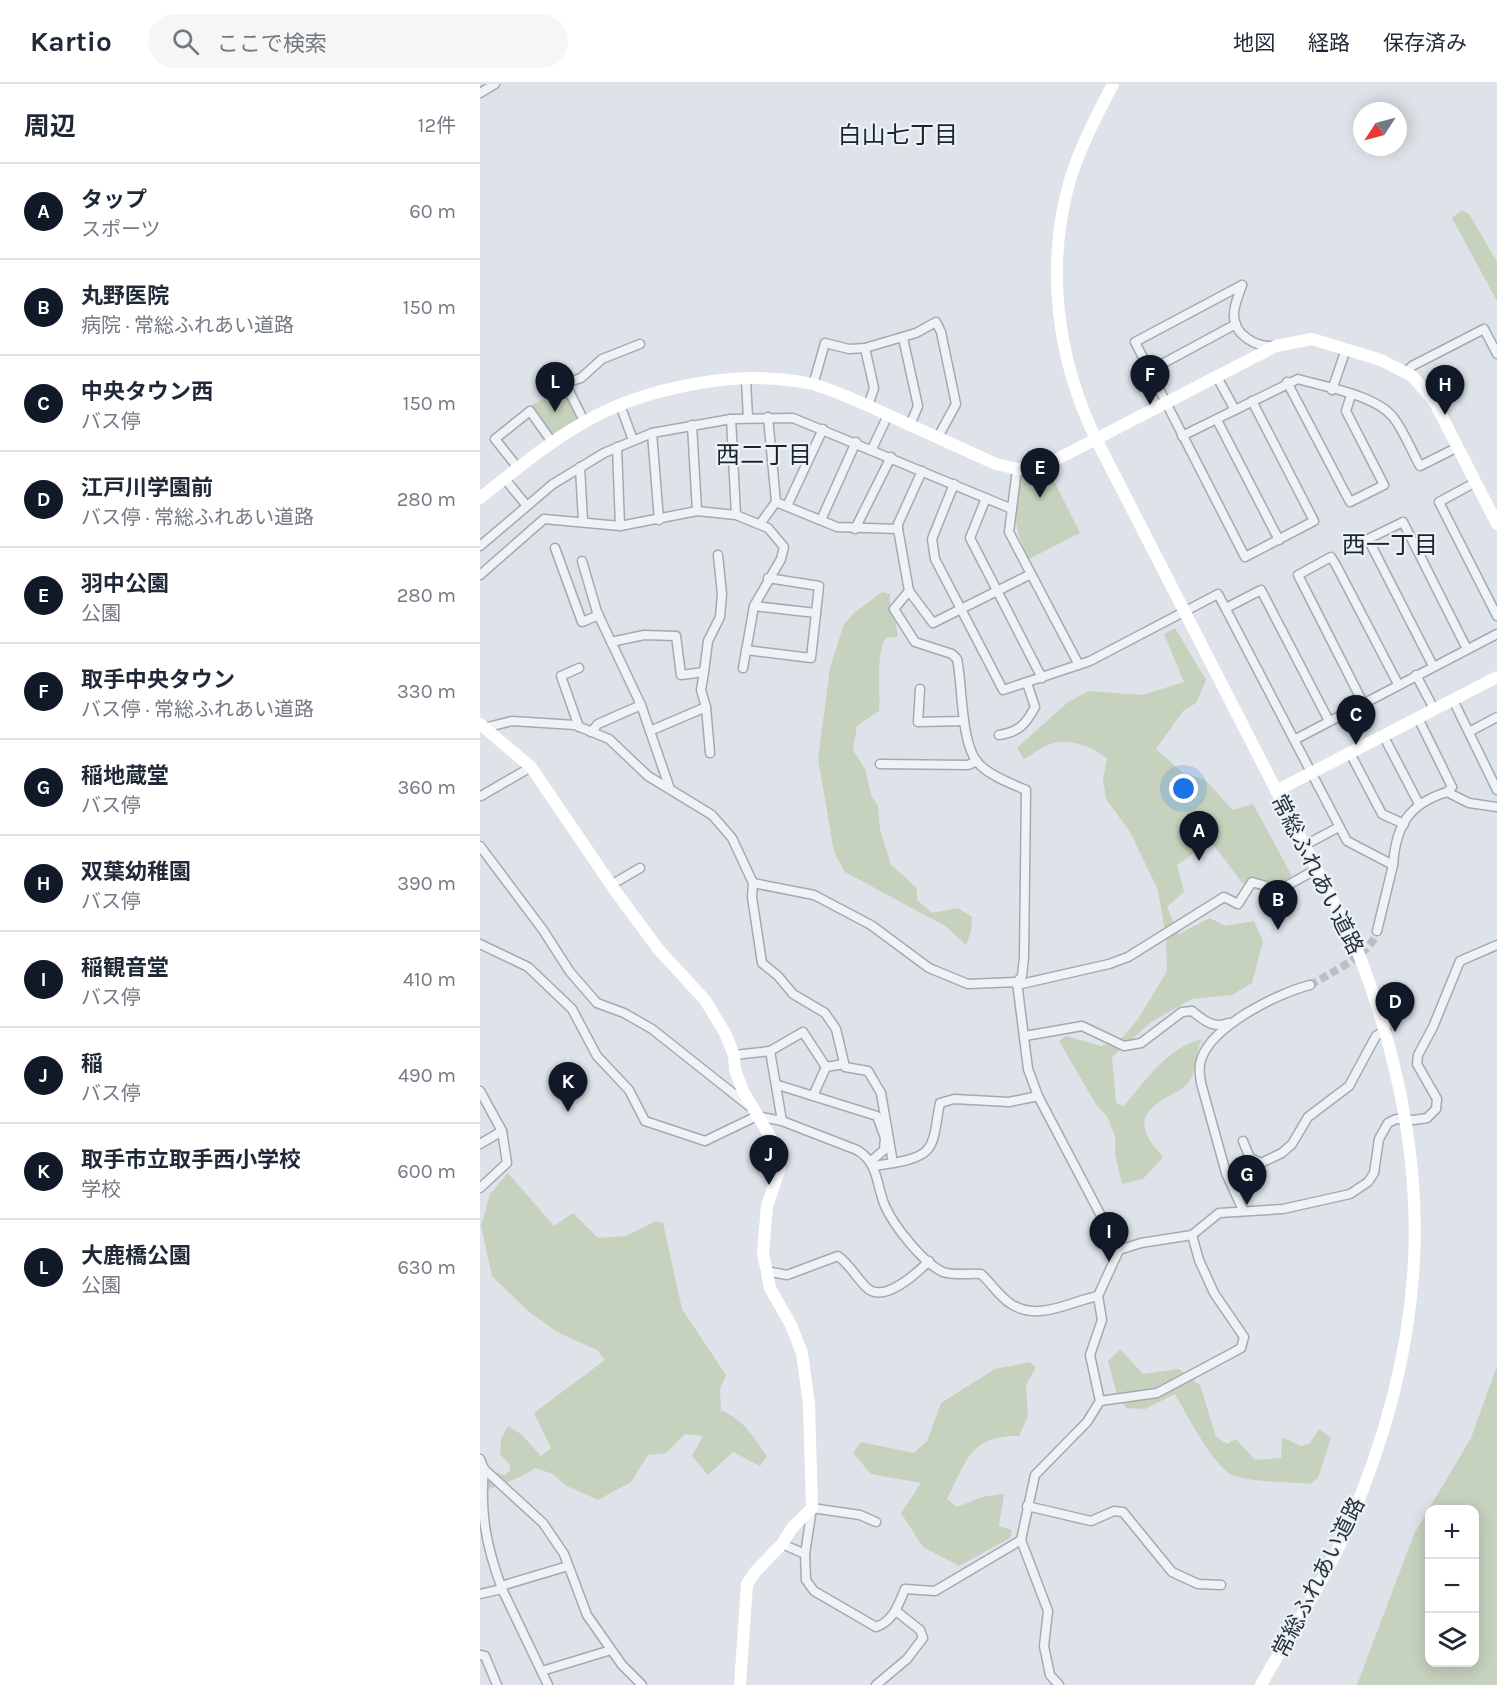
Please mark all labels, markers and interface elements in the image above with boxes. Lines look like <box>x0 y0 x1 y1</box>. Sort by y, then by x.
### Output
search box <box>148 14 568 68</box>
text: Kartio <box>30 25 112 58</box>
icon: search <box>169 25 202 58</box>
text: ここで検索 <box>217 31 327 57</box>
text: 地図 <box>1233 31 1275 55</box>
text: 経路 <box>1308 31 1350 55</box>
text: 保存済み <box>1383 31 1467 55</box>
north arrow <box>1353 102 1407 156</box>
text: 周辺 <box>24 111 76 142</box>
text: 12件 <box>418 114 456 137</box>
district label: 白山七丁目 <box>838 121 958 149</box>
text: タップ <box>81 187 147 213</box>
text: A <box>37 200 50 223</box>
text: 60 m <box>409 200 456 223</box>
text: スポーツ <box>81 218 161 241</box>
text: 丸野医院 <box>81 283 169 309</box>
text: B <box>37 296 50 319</box>
text: 150 m <box>403 296 456 319</box>
text: 病院 · 常総ふれあい道路 <box>81 314 294 337</box>
pin: F <box>1130 356 1170 405</box>
pin: L <box>536 362 574 412</box>
pin: H <box>1426 366 1464 415</box>
text: 中央タウン西 <box>81 379 213 405</box>
text: C <box>37 392 50 415</box>
text: 150 m <box>403 392 456 415</box>
text: バス停 <box>81 410 141 433</box>
district label: 西二丁目 <box>716 441 812 469</box>
pin: E <box>1020 448 1060 498</box>
text: 江戸川学園前 <box>81 475 213 501</box>
text: D <box>37 488 50 511</box>
text: 280 m <box>397 488 456 511</box>
text: バス停 · 常総ふれあい道路 <box>81 506 314 529</box>
district label: 西一丁目 <box>1342 531 1438 559</box>
text: 羽中公園 <box>81 571 169 597</box>
text: E <box>38 584 49 607</box>
text: 280 m <box>397 584 456 607</box>
text: 公園 <box>81 602 121 625</box>
text: 取手中央タウン <box>81 667 235 693</box>
text: F <box>38 680 49 703</box>
text: 330 m <box>397 680 456 703</box>
pin: C <box>1336 696 1376 745</box>
text: バス停 · 常総ふれあい道路 <box>81 698 314 721</box>
text: 稲地蔵堂 <box>81 763 169 789</box>
your location <box>1169 774 1198 803</box>
text: G <box>37 776 50 799</box>
text: 360 m <box>397 776 456 799</box>
street label: 常総ふれあい道路 <box>1266 790 1369 959</box>
text: バス停 <box>81 794 141 817</box>
pin: A <box>1180 812 1218 861</box>
text: 双葉幼稚園 <box>81 859 191 885</box>
text: H <box>36 872 51 895</box>
text: 390 m <box>397 872 456 895</box>
pin: B <box>1258 880 1298 930</box>
text: バス停 <box>81 890 141 913</box>
text: 稲観音堂 <box>81 955 169 981</box>
text: I <box>40 968 47 991</box>
text: 410 m <box>403 968 456 991</box>
pin: D <box>1376 982 1414 1032</box>
text: バス停 <box>81 986 141 1009</box>
text: 稲 <box>81 1051 103 1077</box>
pin: K <box>548 1062 587 1112</box>
text: J <box>39 1064 48 1087</box>
text: 490 m <box>398 1064 456 1087</box>
text: バス停 <box>81 1082 141 1105</box>
pin: J <box>750 1136 788 1185</box>
text: 取手市立取手西小学校 <box>81 1147 301 1173</box>
pin: G <box>1228 1156 1266 1205</box>
text: K <box>37 1160 50 1183</box>
text: 600 m <box>397 1160 456 1183</box>
text: 学校 <box>81 1178 121 1201</box>
pin: I <box>1090 1212 1128 1262</box>
text: 大鹿橋公園 <box>81 1243 191 1269</box>
text: L <box>39 1256 48 1279</box>
text: 630 m <box>397 1256 456 1279</box>
text: 公園 <box>81 1274 121 1297</box>
street label: 常総ふれあい道路 <box>1267 1493 1370 1662</box>
map controls <box>1425 1505 1479 1667</box>
button: + <box>1425 1505 1479 1559</box>
button: − <box>1425 1559 1479 1613</box>
button: layers <box>1425 1613 1479 1667</box>

